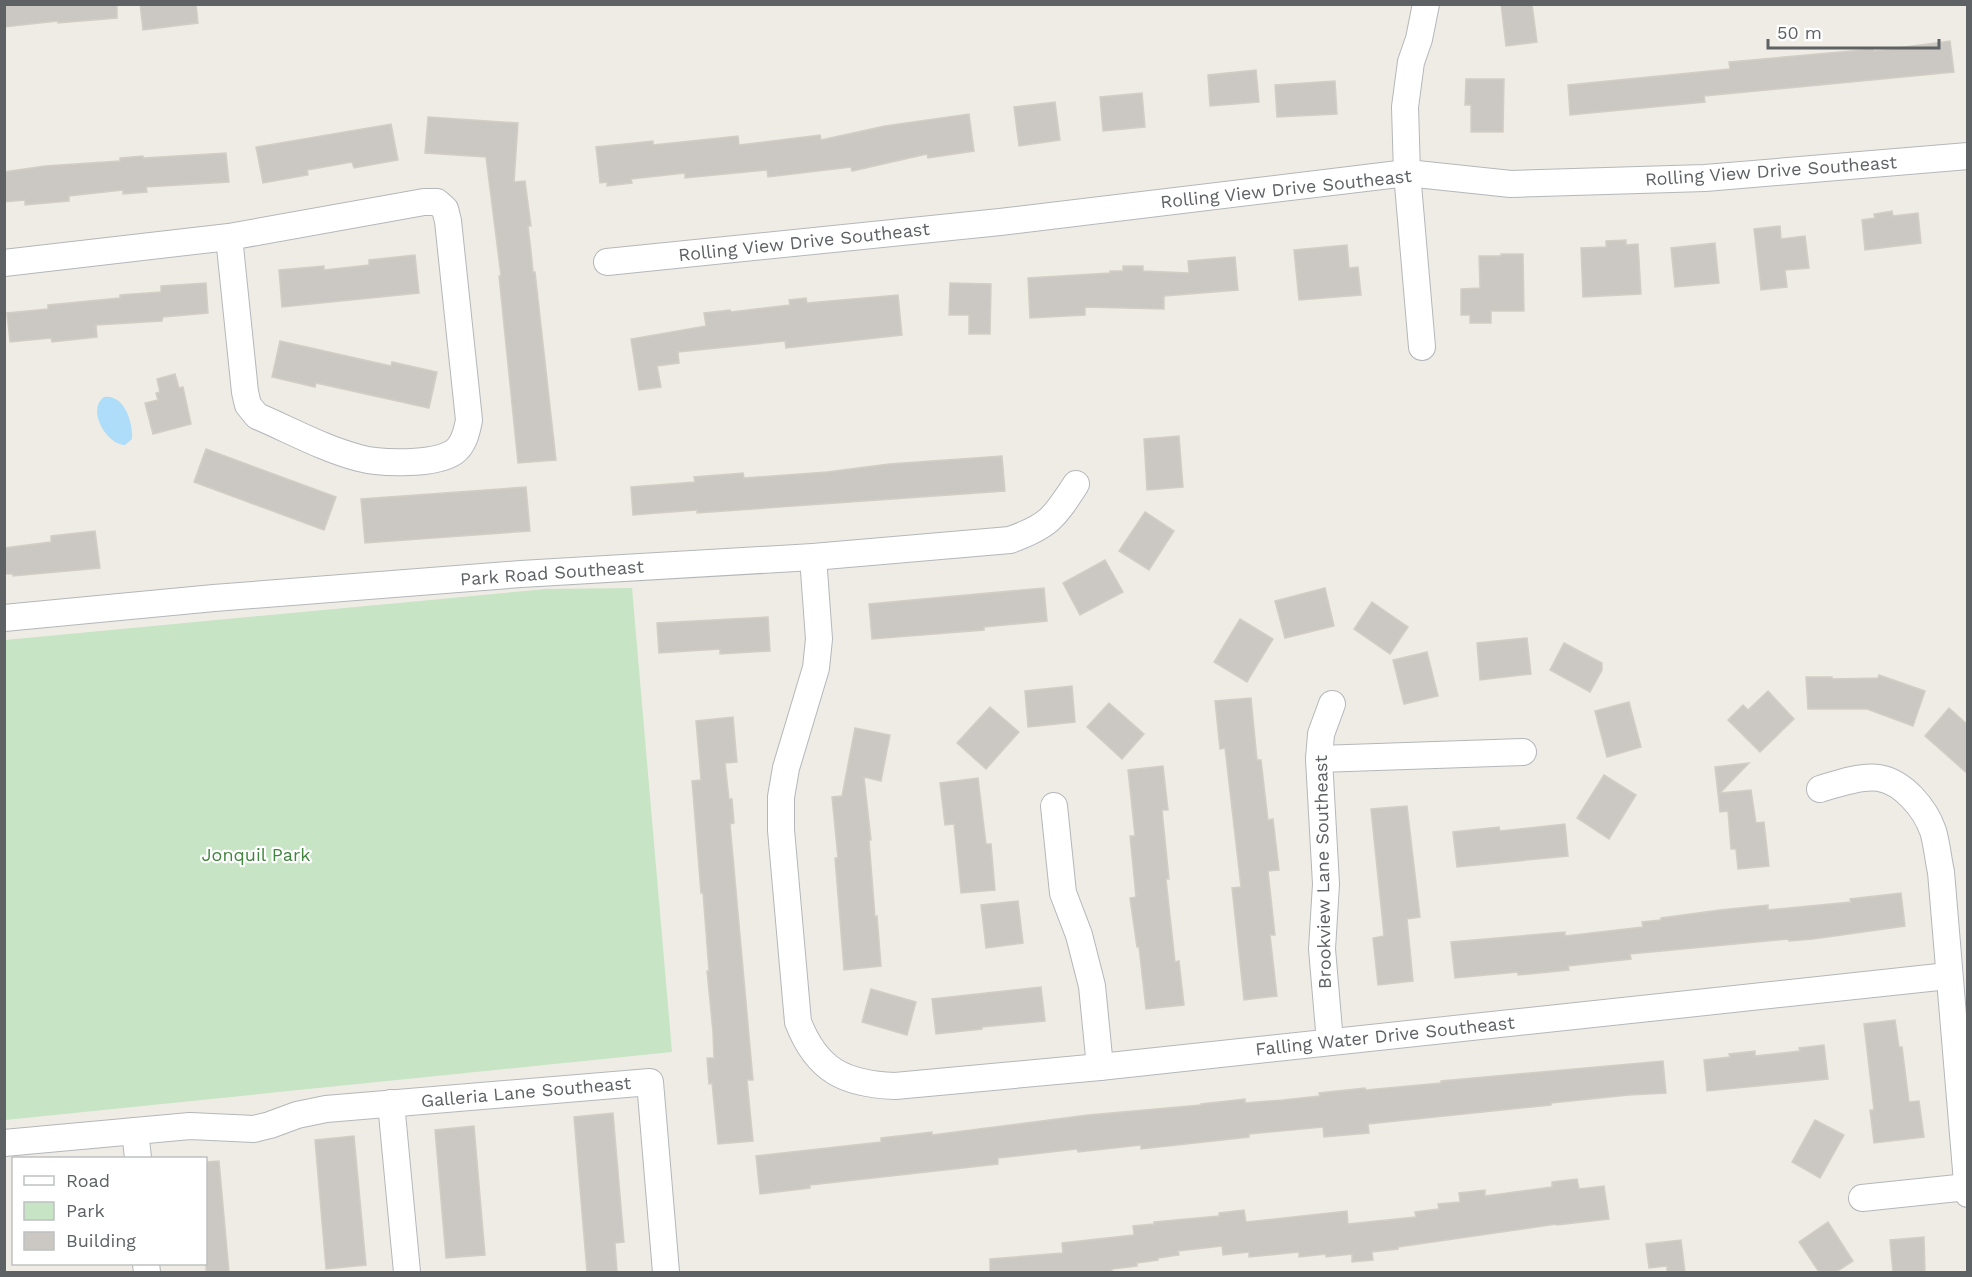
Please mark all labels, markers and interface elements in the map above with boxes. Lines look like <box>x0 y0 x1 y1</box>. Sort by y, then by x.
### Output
scale bar <box>1768 12 1939 50</box>
text: 50 m <box>1777 22 1822 43</box>
street label: Rolling View Drive Southeast <box>1644 151 1898 190</box>
street label: Rolling View Drive Southeast <box>1159 165 1413 212</box>
street label: Rolling View Drive Southeast <box>677 218 931 265</box>
street label: Park Road Southeast <box>459 556 645 589</box>
street label: Brookview Lane Southeast <box>1310 754 1335 989</box>
park label: Jonquil Park <box>202 844 310 865</box>
street label: Falling Water Drive Southeast <box>1254 1011 1516 1060</box>
street label: Galleria Lane Southeast <box>420 1072 632 1111</box>
legend <box>12 1157 207 1265</box>
text: Road <box>66 1170 110 1191</box>
text: Park <box>66 1200 105 1221</box>
text: Building <box>66 1230 136 1251</box>

